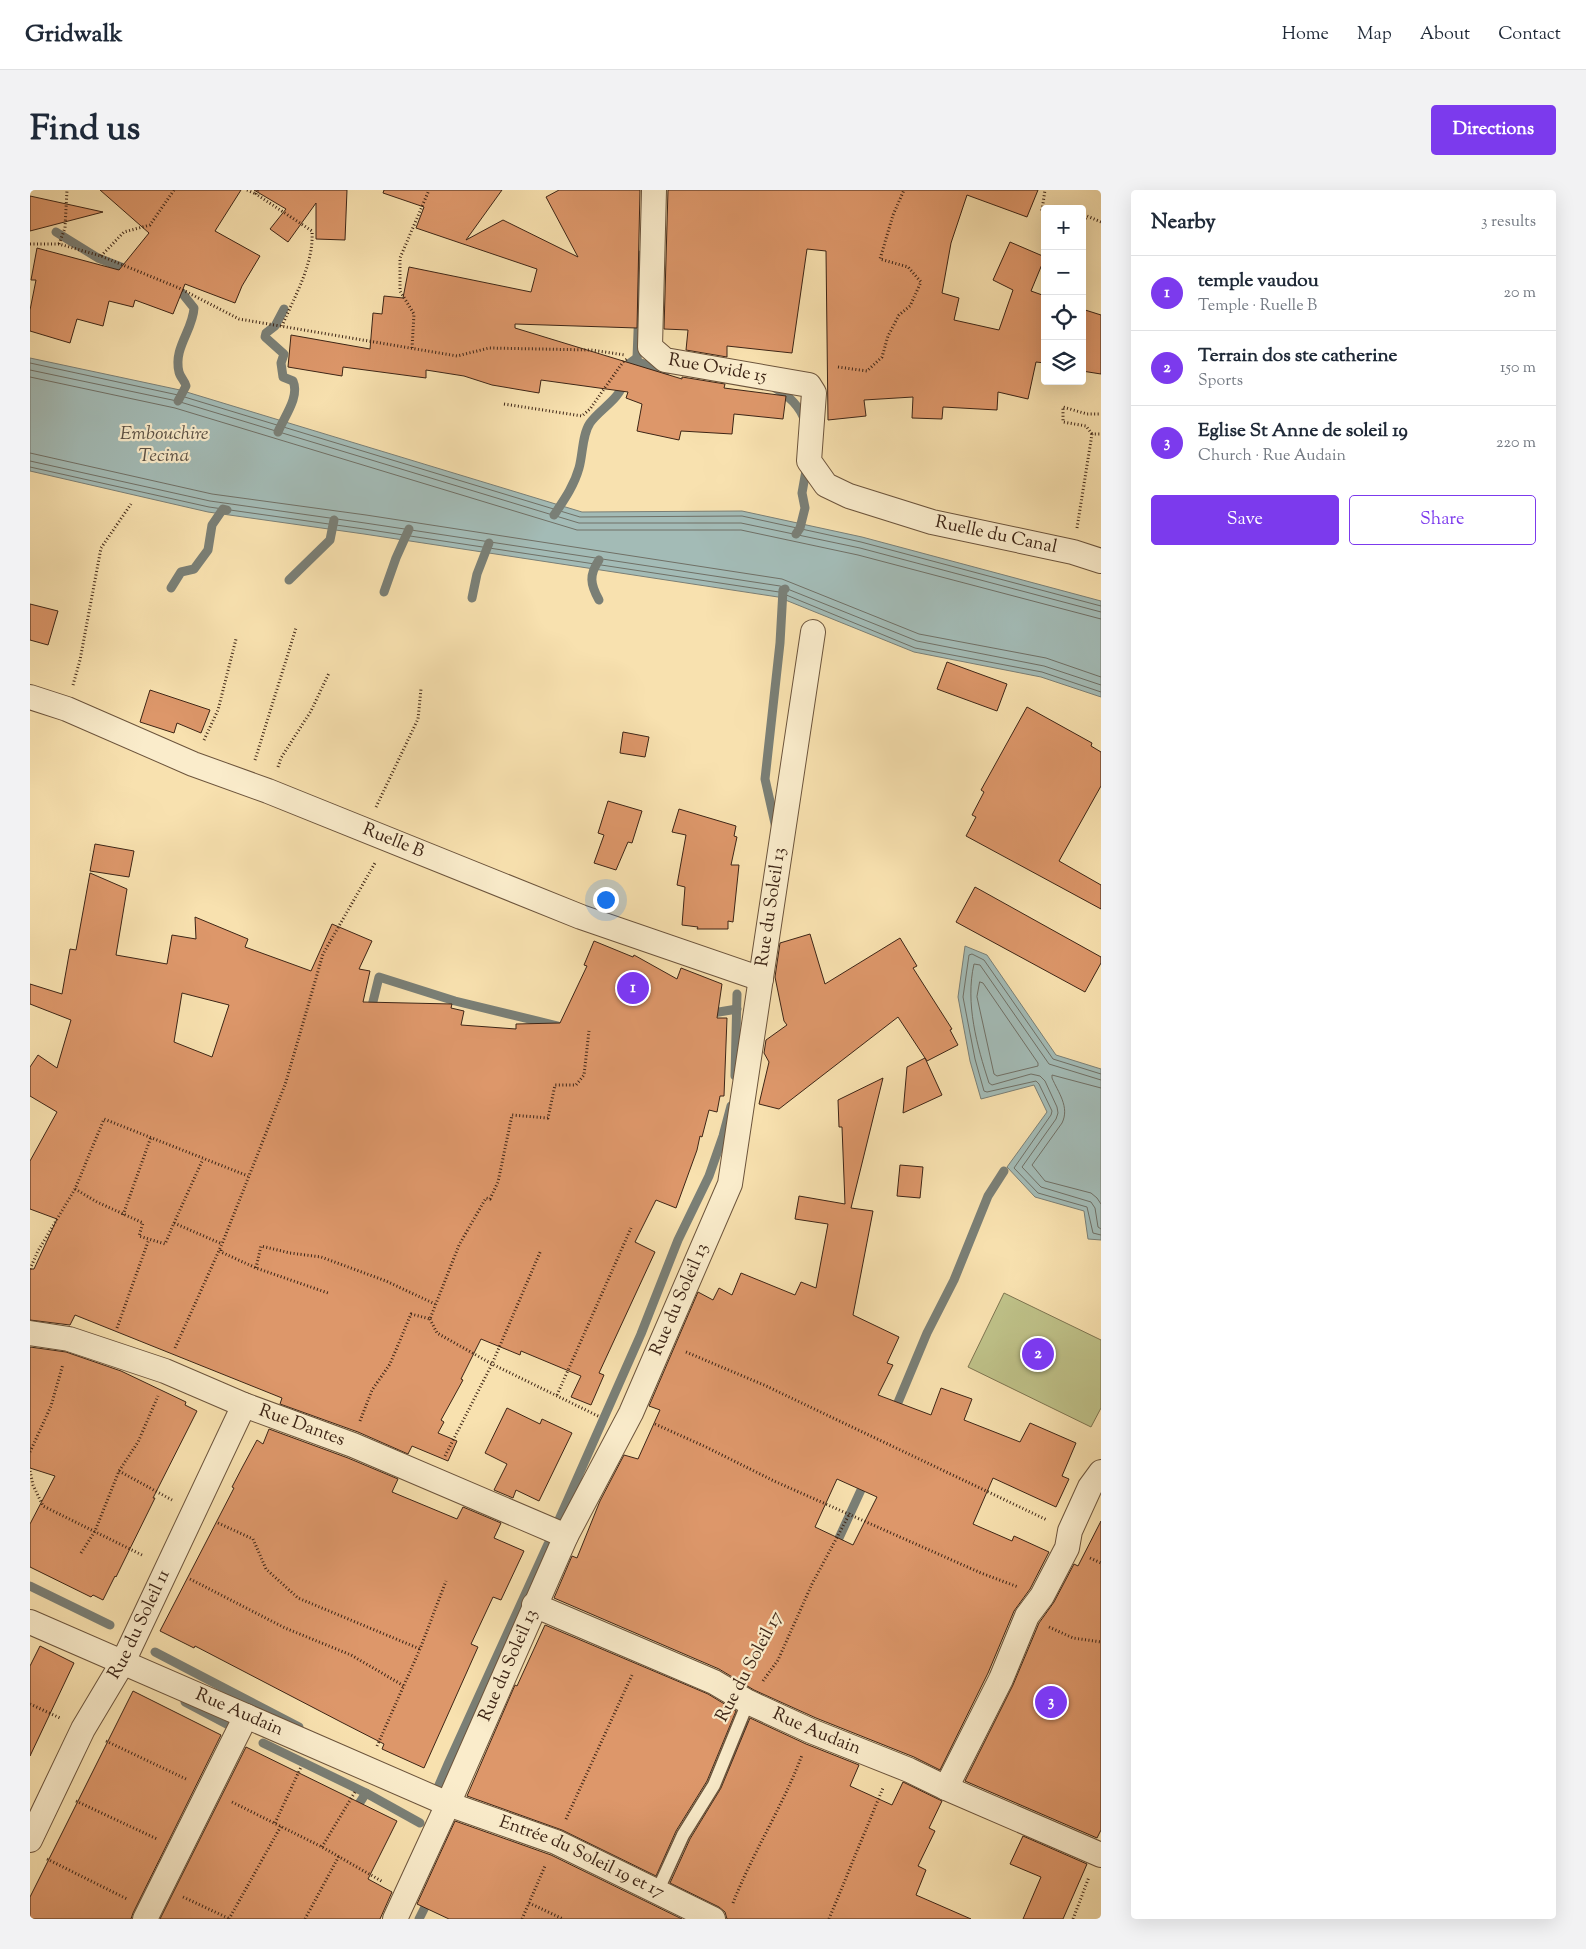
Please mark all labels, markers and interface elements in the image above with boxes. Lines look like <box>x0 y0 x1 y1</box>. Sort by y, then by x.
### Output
text: Gridwalk <box>25 18 123 52</box>
text: Home <box>1282 22 1329 48</box>
text: Map <box>1357 22 1392 48</box>
text: About <box>1420 22 1470 48</box>
text: Contact <box>1498 22 1561 48</box>
text: Find us <box>30 105 140 156</box>
button: Directions <box>1431 105 1556 155</box>
map controls <box>1041 205 1086 385</box>
button: + <box>1041 205 1086 250</box>
text: Nearby <box>1151 208 1216 238</box>
text: 3 results <box>1481 211 1536 234</box>
button: − <box>1041 250 1086 295</box>
text: temple vaudou <box>1198 268 1319 295</box>
text: 1 <box>1164 282 1170 305</box>
text: 20 m <box>1503 282 1536 305</box>
button: locate <box>1041 295 1086 340</box>
text: Temple · Ruelle B <box>1198 295 1317 318</box>
button: layers <box>1041 340 1086 385</box>
text: Terrain dos ste catherine <box>1198 343 1397 370</box>
street label: Rue Ovide 15 <box>666 348 768 390</box>
text: 2 <box>1163 357 1171 380</box>
text: 150 m <box>1500 357 1536 380</box>
text: Sports <box>1198 370 1243 393</box>
text: Eglise St Anne de soleil 19 <box>1198 418 1408 445</box>
water label: Embouchire Tecina <box>120 421 209 470</box>
text: 3 <box>1164 432 1170 455</box>
text: 220 m <box>1496 432 1536 455</box>
text: Church · Rue Audain <box>1198 445 1346 468</box>
button: Save <box>1151 495 1339 545</box>
button: Share <box>1349 495 1536 545</box>
street label: Ruelle du Canal <box>933 510 1059 561</box>
street label: Ruelle B <box>358 817 428 865</box>
street label: Rue du Soleil 13 <box>750 846 793 969</box>
your location <box>593 887 619 913</box>
pin: 1 <box>617 969 649 1007</box>
street label: Rue du Soleil 13 <box>644 1239 716 1360</box>
pin: 2 <box>1022 1335 1054 1373</box>
street label: Rue Dantes <box>255 1398 348 1454</box>
street label: Rue du Soleil 11 <box>102 1565 178 1685</box>
street label: Rue du Soleil 13 <box>473 1605 545 1726</box>
street label: Rue du Soleil 17 <box>710 1607 790 1727</box>
street label: Rue Audain <box>191 1682 287 1744</box>
pin: 3 <box>1035 1683 1067 1721</box>
street label: Rue Audain <box>768 1702 865 1763</box>
street label: Entrée du Soleil 19 et 17 <box>495 1810 669 1906</box>

